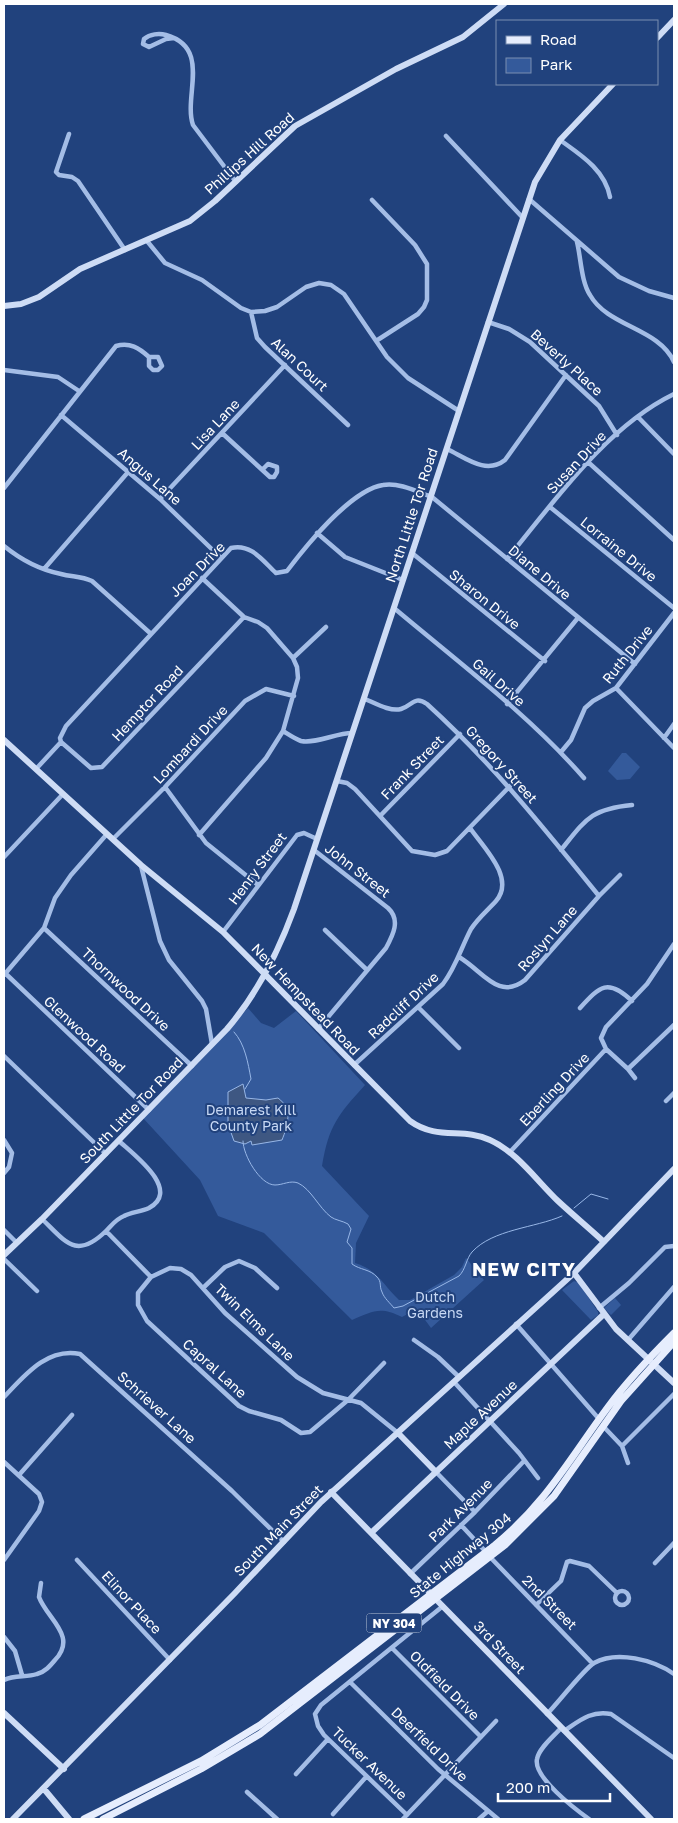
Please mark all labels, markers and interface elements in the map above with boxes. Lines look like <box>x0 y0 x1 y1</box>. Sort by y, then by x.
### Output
legend <box>496 20 658 85</box>
text: Road <box>540 30 577 48</box>
text: Park <box>540 55 573 73</box>
street label: Phillips Hill Road <box>201 108 297 198</box>
street label: Beverly Place <box>527 325 607 399</box>
street label: Alan Court <box>268 333 332 395</box>
street label: Lisa Lane <box>187 395 243 453</box>
street label: Susan Drive <box>543 427 609 497</box>
street label: Angus Lane <box>115 444 185 508</box>
street label: North Little Tor Road <box>381 446 441 584</box>
street label: Lorraine Drive <box>577 513 661 585</box>
street label: Joan Drive <box>166 538 228 600</box>
street label: Diane Drive <box>505 541 575 603</box>
street label: Sharon Drive <box>446 565 524 633</box>
street label: Ruth Drive <box>598 621 656 687</box>
street label: Gail Drive <box>469 655 529 709</box>
street label: Hemptor Road <box>108 662 186 744</box>
street label: Lombardi Drive <box>149 701 231 787</box>
street label: Gregory Street <box>463 722 541 806</box>
street label: Frank Street <box>377 731 447 803</box>
street label: Henry Street <box>224 829 290 907</box>
street label: John Street <box>322 839 394 901</box>
street label: Roslyn Lane <box>514 901 580 975</box>
street label: New Hempstead Road <box>248 940 364 1058</box>
street label: Thornwood Drive <box>78 944 174 1034</box>
street label: Radcliff Drive <box>364 968 442 1042</box>
street label: Glenwood Road <box>41 992 129 1076</box>
street label: Eberling Drive <box>516 1049 592 1129</box>
street label: South Little Tor Road <box>76 1053 186 1167</box>
park label: Demarest Kill County Park <box>206 1101 296 1134</box>
district label: NEW CITY <box>472 1257 576 1280</box>
street label: Twin Elms Lane <box>212 1280 298 1364</box>
park label: Dutch Gardens <box>407 1288 463 1321</box>
street label: Capral Lane <box>180 1335 250 1401</box>
street label: Schriever Lane <box>114 1367 200 1447</box>
street label: Maple Avenue <box>440 1376 520 1452</box>
street label: Park Avenue <box>425 1475 495 1545</box>
street label: South Main Street <box>230 1481 326 1579</box>
street label: State Highway 304 <box>406 1509 514 1601</box>
street label: Elinor Place <box>98 1567 166 1637</box>
street label: 2nd Street <box>519 1571 581 1633</box>
road number: NY 304 <box>366 1614 422 1632</box>
street label: 3rd Street <box>471 1617 529 1677</box>
street label: Oldfield Drive <box>407 1647 483 1723</box>
street label: Deerfield Drive <box>388 1703 472 1785</box>
street label: Tucker Avenue <box>329 1723 411 1803</box>
scale bar <box>498 1770 610 1802</box>
text: 200 m <box>506 1778 550 1796</box>

